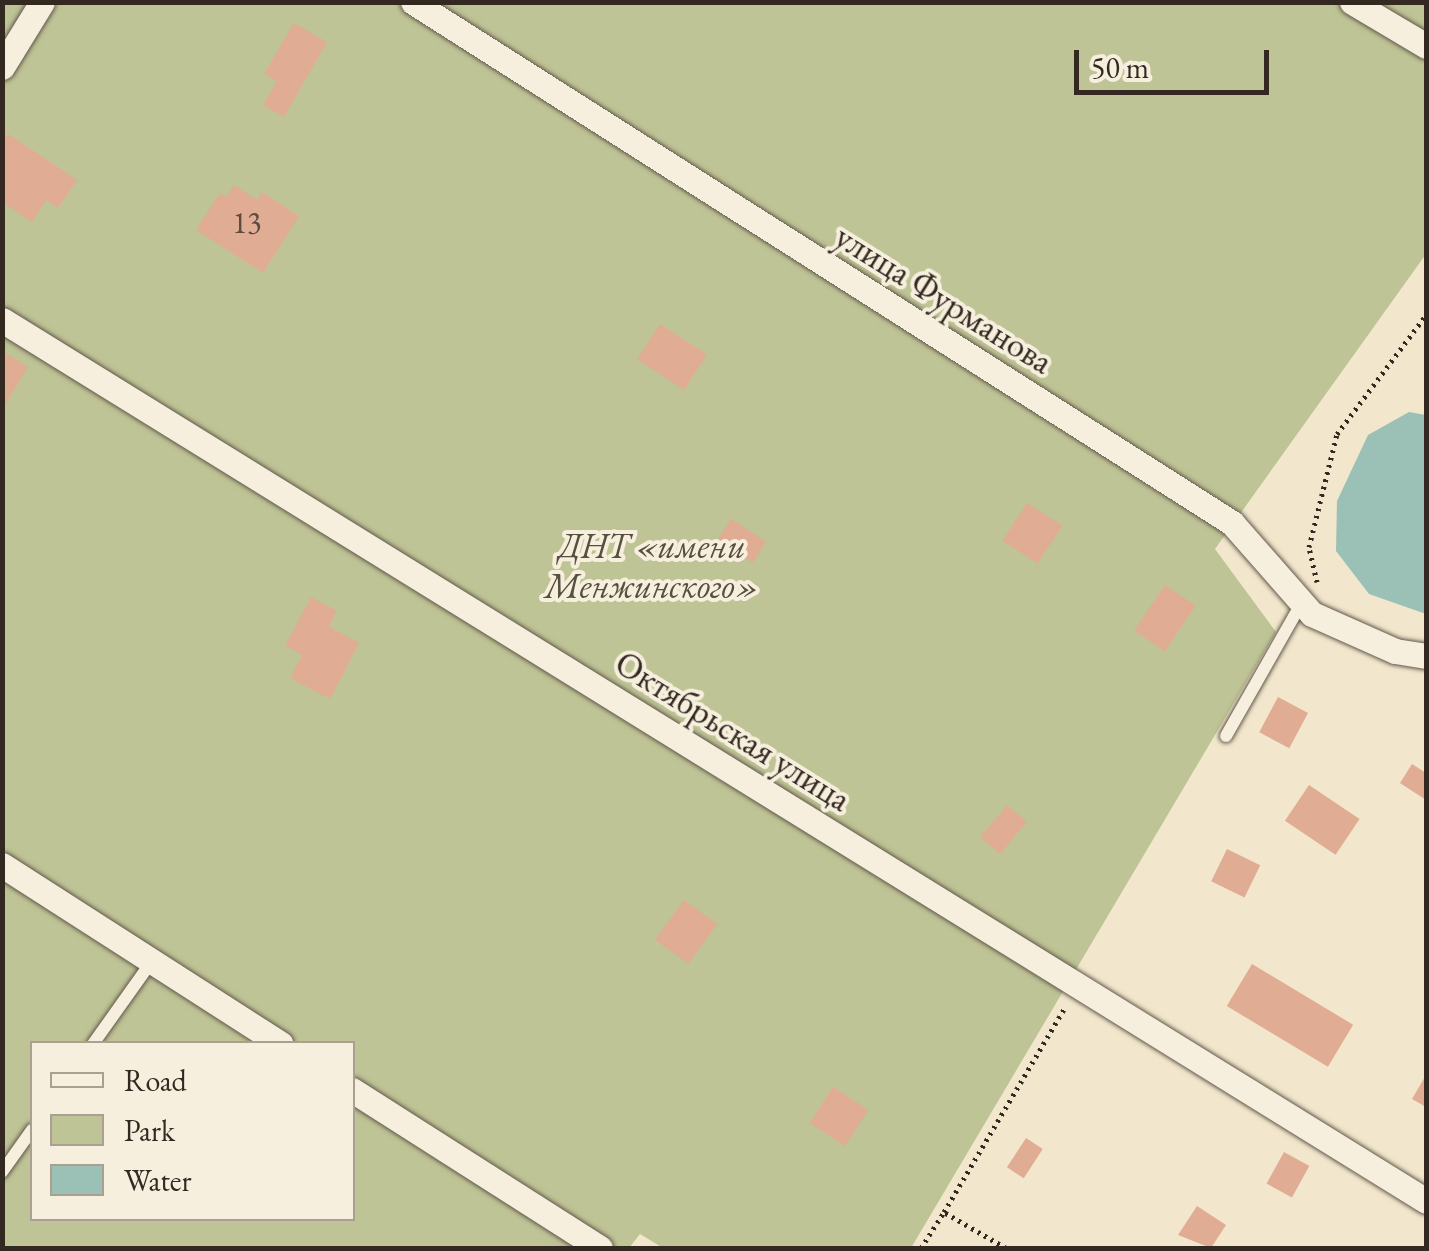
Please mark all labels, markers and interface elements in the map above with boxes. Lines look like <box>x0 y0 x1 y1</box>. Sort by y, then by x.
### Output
scale bar <box>1079 30 1274 92</box>
text: 50 m <box>1091 48 1149 87</box>
house number: 13 <box>233 205 261 241</box>
street label: улица Фурманова <box>827 215 1061 383</box>
park label: ДНТ «имени Менжинского» <box>545 525 759 607</box>
street label: Октябрьская улица <box>608 642 858 820</box>
legend <box>30 1041 355 1221</box>
text: Road <box>124 1061 187 1100</box>
text: Park <box>124 1111 175 1150</box>
text: Water <box>124 1161 192 1200</box>

